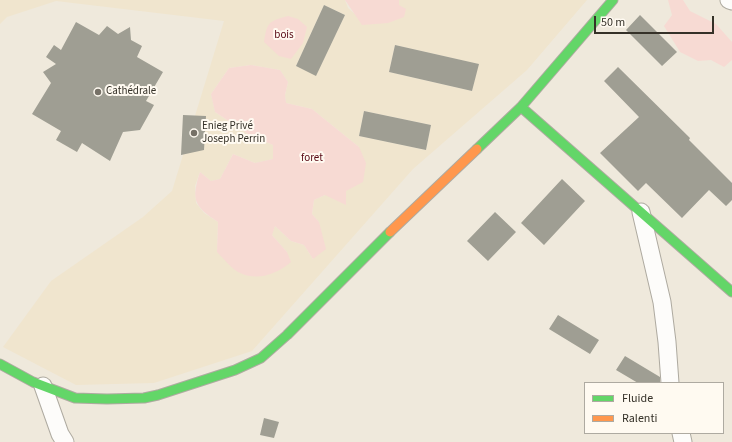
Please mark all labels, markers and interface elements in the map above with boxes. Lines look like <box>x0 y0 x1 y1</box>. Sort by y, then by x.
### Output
scale bar <box>596 8 716 34</box>
text: 50 m <box>601 14 625 31</box>
park label: bois <box>274 29 294 43</box>
place label: Cathédrale <box>106 85 156 99</box>
marker: Cathédrale <box>93 87 103 97</box>
place label: Enieg Privé Joseph Perrin <box>202 120 265 146</box>
marker: Enieg Privé Joseph Perrin <box>189 128 199 138</box>
park label: foret <box>301 152 323 166</box>
legend <box>584 382 724 434</box>
text: Fluide <box>622 390 653 407</box>
text: Ralenti <box>622 410 657 427</box>

